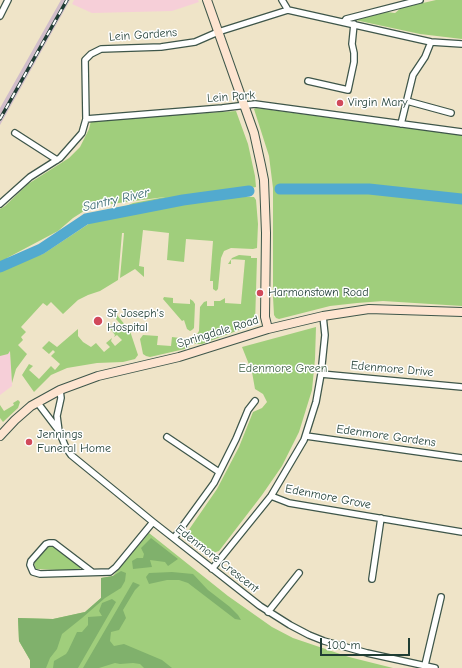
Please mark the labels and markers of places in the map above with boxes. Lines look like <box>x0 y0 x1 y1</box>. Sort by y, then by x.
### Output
place label: Virgin Mary <box>348 96 408 110</box>
marker: Virgin Mary <box>335 98 345 108</box>
place label: Harmonstown Road <box>268 286 369 300</box>
marker: Harmonstown Road <box>255 288 265 298</box>
place label: St Joseph's Hospital <box>107 307 164 335</box>
marker: St Joseph's Hospital <box>92 315 104 327</box>
place label: Jennings Funeral Home <box>37 428 111 456</box>
marker: Jennings Funeral Home <box>24 437 34 447</box>

